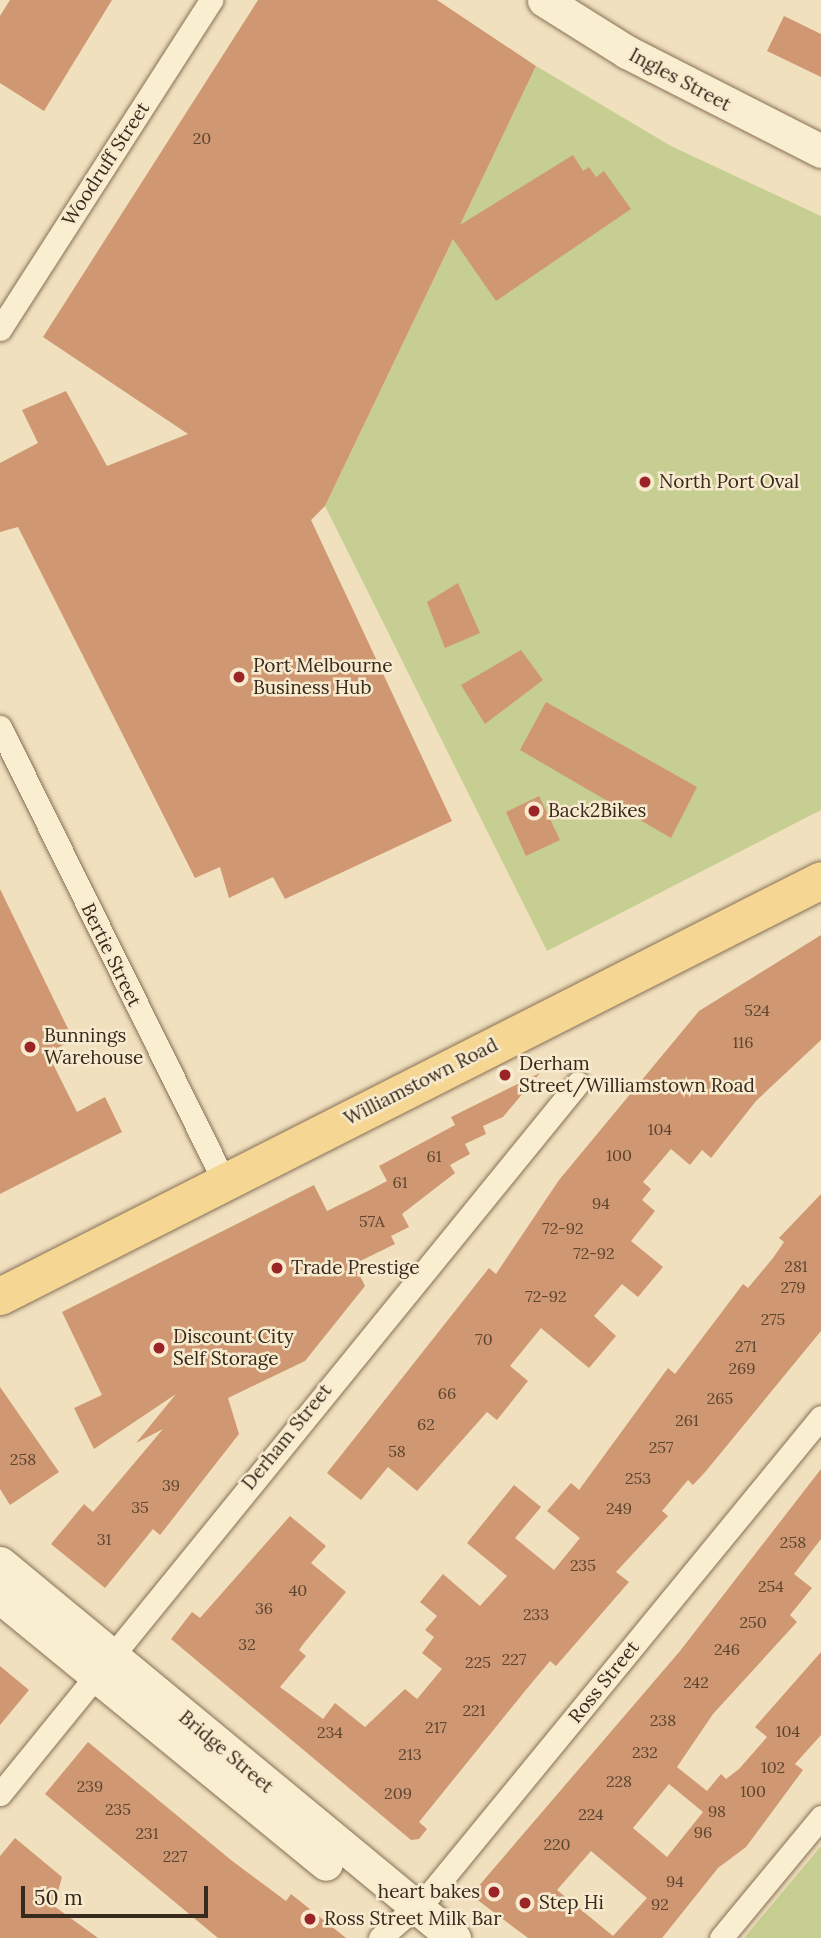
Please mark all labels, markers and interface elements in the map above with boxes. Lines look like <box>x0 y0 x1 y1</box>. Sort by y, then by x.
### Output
street label: Ingles Street <box>625 44 735 116</box>
street label: Woodruff Street <box>57 98 155 230</box>
house number: 20 <box>193 128 211 148</box>
place label: North Port Oval <box>659 471 799 493</box>
marker: North Port Oval <box>637 474 653 490</box>
place label: Port Melbourne Business Hub <box>253 655 392 699</box>
marker: Port Melbourne Business Hub <box>231 669 247 685</box>
place label: Back2Bikes <box>548 800 646 822</box>
marker: Back2Bikes <box>526 803 542 819</box>
street label: Bertie Street <box>76 900 146 1010</box>
house number: 524 <box>744 1000 770 1020</box>
place label: Bunnings Warehouse <box>44 1025 143 1069</box>
house number: 116 <box>733 1032 753 1052</box>
street label: Williamstown Road <box>340 1033 502 1131</box>
marker: Bunnings Warehouse <box>22 1039 38 1055</box>
place label: Derham Street/Williamstown Road <box>519 1053 755 1097</box>
marker: Derham Street/Williamstown Road <box>497 1067 513 1083</box>
house number: 104 <box>648 1119 672 1139</box>
house number: 100 <box>606 1145 632 1165</box>
house number: 61 <box>426 1146 442 1166</box>
house number: 61 <box>392 1172 408 1192</box>
house number: 94 <box>592 1193 610 1213</box>
house number: 57A <box>359 1211 385 1231</box>
house number: 72-92 <box>542 1218 584 1238</box>
house number: 72-92 <box>573 1243 615 1263</box>
house number: 281 <box>784 1256 808 1276</box>
place label: Trade Prestige <box>291 1257 420 1279</box>
marker: Trade Prestige <box>269 1260 285 1276</box>
house number: 279 <box>780 1277 806 1297</box>
house number: 72-92 <box>525 1286 567 1306</box>
house number: 275 <box>761 1309 785 1329</box>
place label: Discount City Self Storage <box>173 1326 294 1370</box>
house number: 70 <box>475 1329 493 1349</box>
house number: 271 <box>735 1336 757 1356</box>
marker: Discount City Self Storage <box>151 1340 167 1356</box>
house number: 269 <box>728 1358 756 1378</box>
street label: Derham Street <box>237 1379 337 1495</box>
house number: 66 <box>438 1383 456 1403</box>
house number: 265 <box>707 1388 733 1408</box>
house number: 261 <box>675 1410 699 1430</box>
house number: 62 <box>417 1414 435 1434</box>
house number: 257 <box>649 1437 673 1457</box>
house number: 58 <box>388 1441 406 1461</box>
house number: 258 <box>10 1449 36 1469</box>
house number: 253 <box>625 1468 651 1488</box>
house number: 39 <box>162 1475 180 1495</box>
house number: 35 <box>131 1497 149 1517</box>
house number: 249 <box>606 1498 632 1518</box>
house number: 31 <box>97 1529 111 1549</box>
house number: 258 <box>780 1532 806 1552</box>
house number: 235 <box>570 1555 596 1575</box>
house number: 254 <box>758 1576 784 1596</box>
house number: 40 <box>289 1580 307 1600</box>
house number: 36 <box>255 1598 273 1618</box>
house number: 233 <box>523 1604 549 1624</box>
house number: 250 <box>739 1612 767 1632</box>
house number: 32 <box>238 1634 256 1654</box>
street label: Ross Street <box>564 1636 644 1728</box>
house number: 246 <box>714 1639 740 1659</box>
house number: 227 <box>502 1649 526 1669</box>
house number: 225 <box>465 1652 491 1672</box>
house number: 242 <box>683 1672 709 1692</box>
house number: 221 <box>462 1700 486 1720</box>
street label: Bridge Street <box>174 1706 278 1798</box>
house number: 238 <box>650 1710 676 1730</box>
house number: 217 <box>425 1717 447 1737</box>
house number: 104 <box>776 1721 800 1741</box>
house number: 234 <box>317 1722 343 1742</box>
house number: 232 <box>632 1742 658 1762</box>
house number: 213 <box>398 1744 422 1764</box>
house number: 102 <box>761 1757 785 1777</box>
house number: 228 <box>606 1771 632 1791</box>
house number: 239 <box>77 1776 103 1796</box>
house number: 100 <box>740 1781 766 1801</box>
house number: 209 <box>384 1783 412 1803</box>
house number: 235 <box>105 1799 131 1819</box>
house number: 98 <box>708 1801 726 1821</box>
house number: 224 <box>578 1804 604 1824</box>
house number: 96 <box>694 1822 712 1842</box>
house number: 231 <box>135 1823 159 1843</box>
house number: 220 <box>543 1834 571 1854</box>
house number: 227 <box>163 1846 187 1866</box>
scale bar <box>24 1871 212 1915</box>
house number: 94 <box>666 1871 684 1891</box>
place label: heart bakes <box>378 1881 480 1903</box>
text: 50 m <box>34 1884 83 1911</box>
marker: heart bakes <box>486 1884 502 1900</box>
place label: Step Hi <box>539 1892 604 1914</box>
house number: 92 <box>651 1894 669 1914</box>
marker: Step Hi <box>517 1895 533 1911</box>
place label: Ross Street Milk Bar <box>324 1908 501 1930</box>
marker: Ross Street Milk Bar <box>302 1911 318 1927</box>

